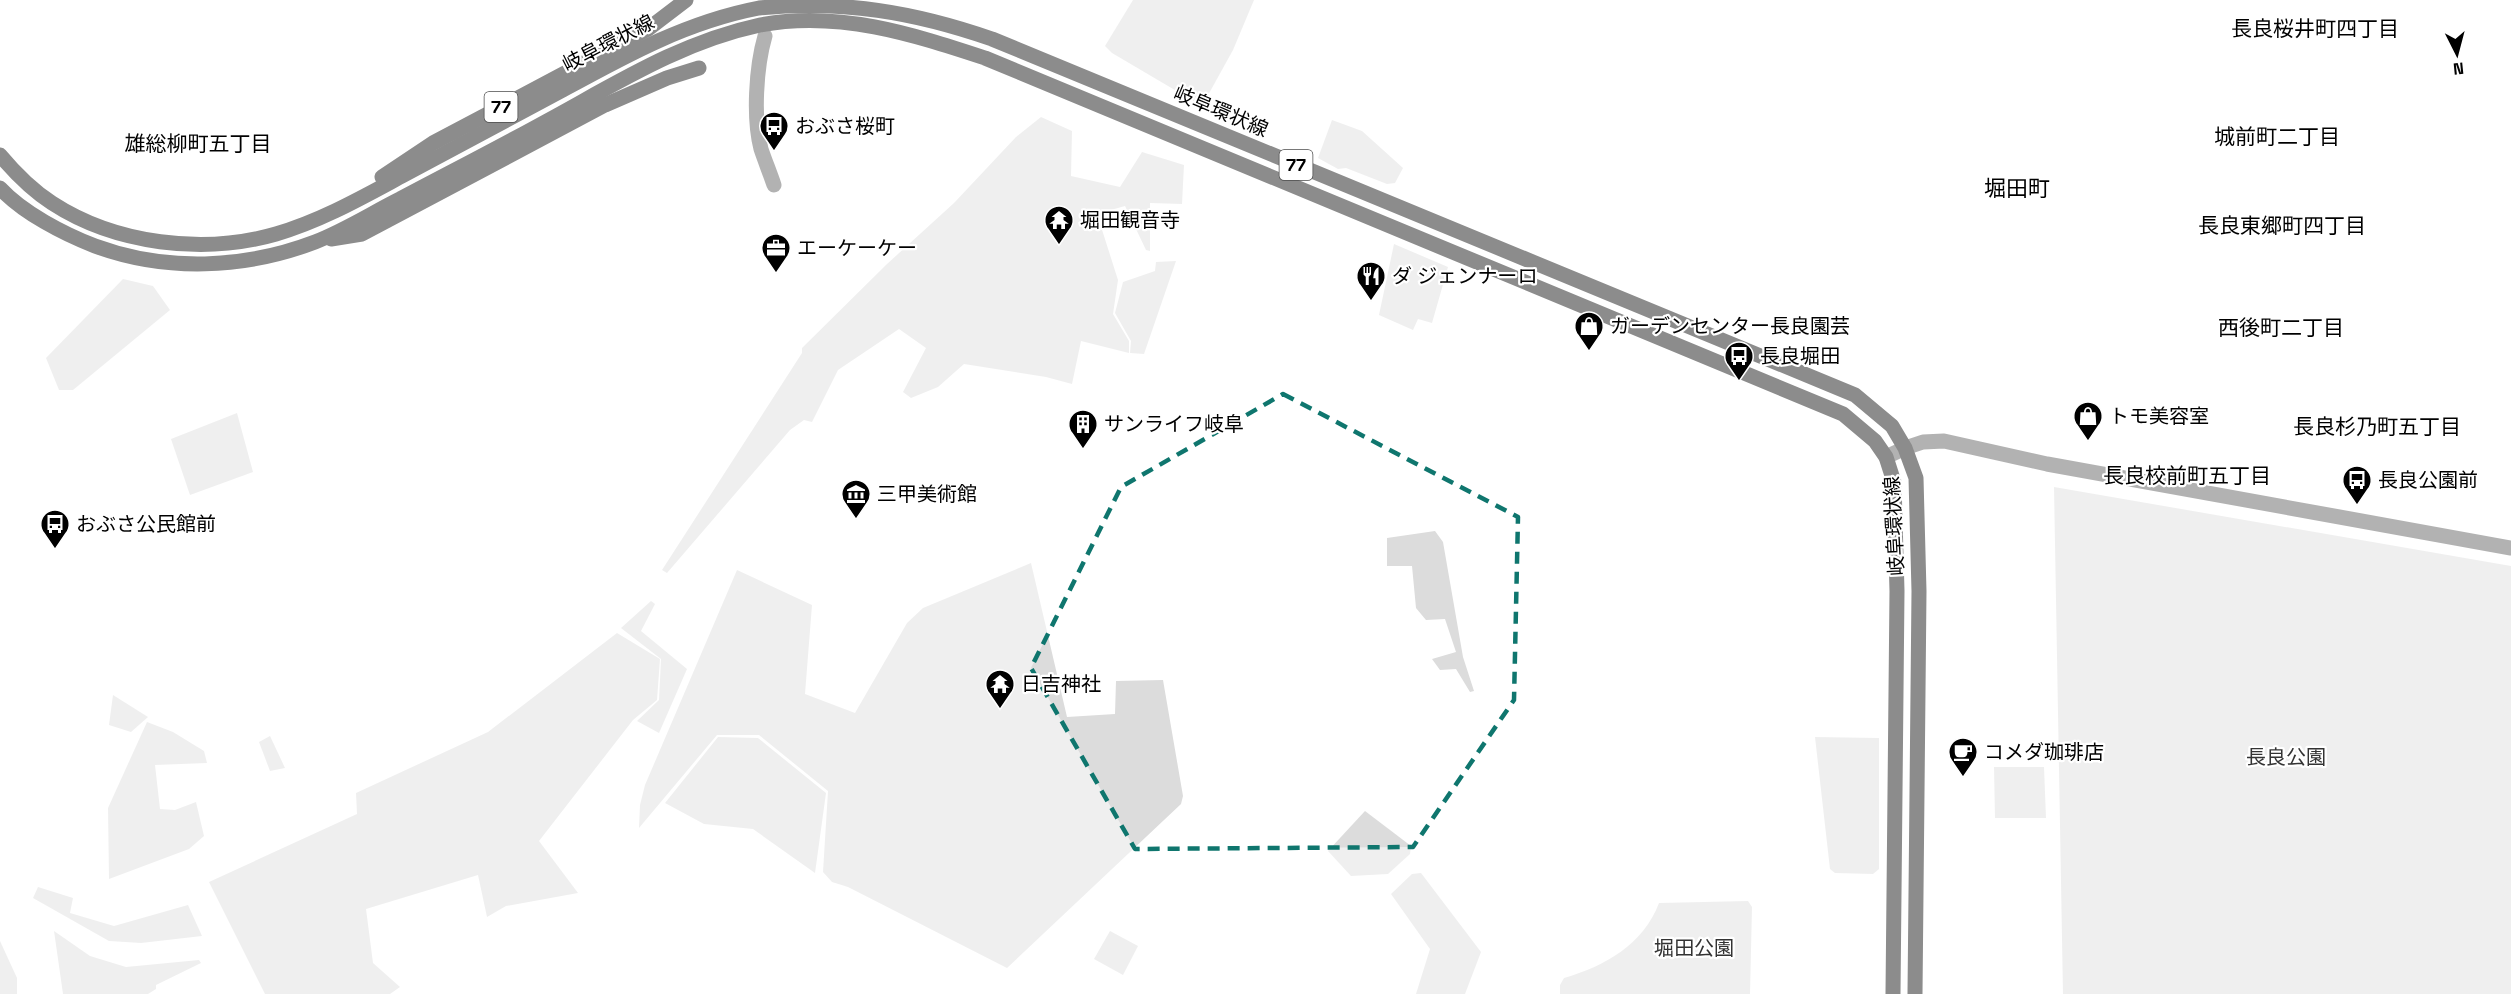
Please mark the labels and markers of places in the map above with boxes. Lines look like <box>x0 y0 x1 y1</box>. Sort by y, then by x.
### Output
bus stop icon: おぶさ桜町 <box>758 110 790 152</box>
place label: おぶさ桜町 <box>795 113 895 139</box>
temple icon: 堀田観音寺 <box>1043 204 1075 246</box>
place label: 堀田観音寺 <box>1080 207 1180 233</box>
office icon: エーケーケー <box>760 232 792 274</box>
place label: エーケーケー <box>797 235 917 261</box>
restaurant icon: ダ ジェンナーロ <box>1355 260 1387 302</box>
place label: ダ ジェンナーロ <box>1392 263 1537 289</box>
shop icon: ガーデンセンター長良園芸 <box>1573 310 1605 352</box>
place label: ガーデンセンター長良園芸 <box>1610 313 1850 339</box>
bus stop icon: 長良堀田 <box>1723 340 1755 382</box>
place label: 長良堀田 <box>1760 343 1840 369</box>
shop icon: トモ美容室 <box>2072 400 2104 442</box>
place label: トモ美容室 <box>2109 403 2209 429</box>
building icon: サンライフ岐阜 <box>1067 408 1099 450</box>
place label: サンライフ岐阜 <box>1104 411 1244 437</box>
bus stop icon: 長良公園前 <box>2341 464 2373 506</box>
place label: 長良公園前 <box>2378 467 2478 493</box>
museum icon: 三甲美術館 <box>840 478 872 520</box>
place label: 三甲美術館 <box>877 481 977 507</box>
bus stop icon: おぶさ公民館前 <box>39 508 71 550</box>
place label: おぶさ公民館前 <box>76 511 216 537</box>
temple icon: 日吉神社 <box>984 668 1016 710</box>
place label: 日吉神社 <box>1021 671 1101 697</box>
cafe icon: コメダ珈琲店 <box>1947 736 1979 778</box>
place label: コメダ珈琲店 <box>1984 739 2104 765</box>

